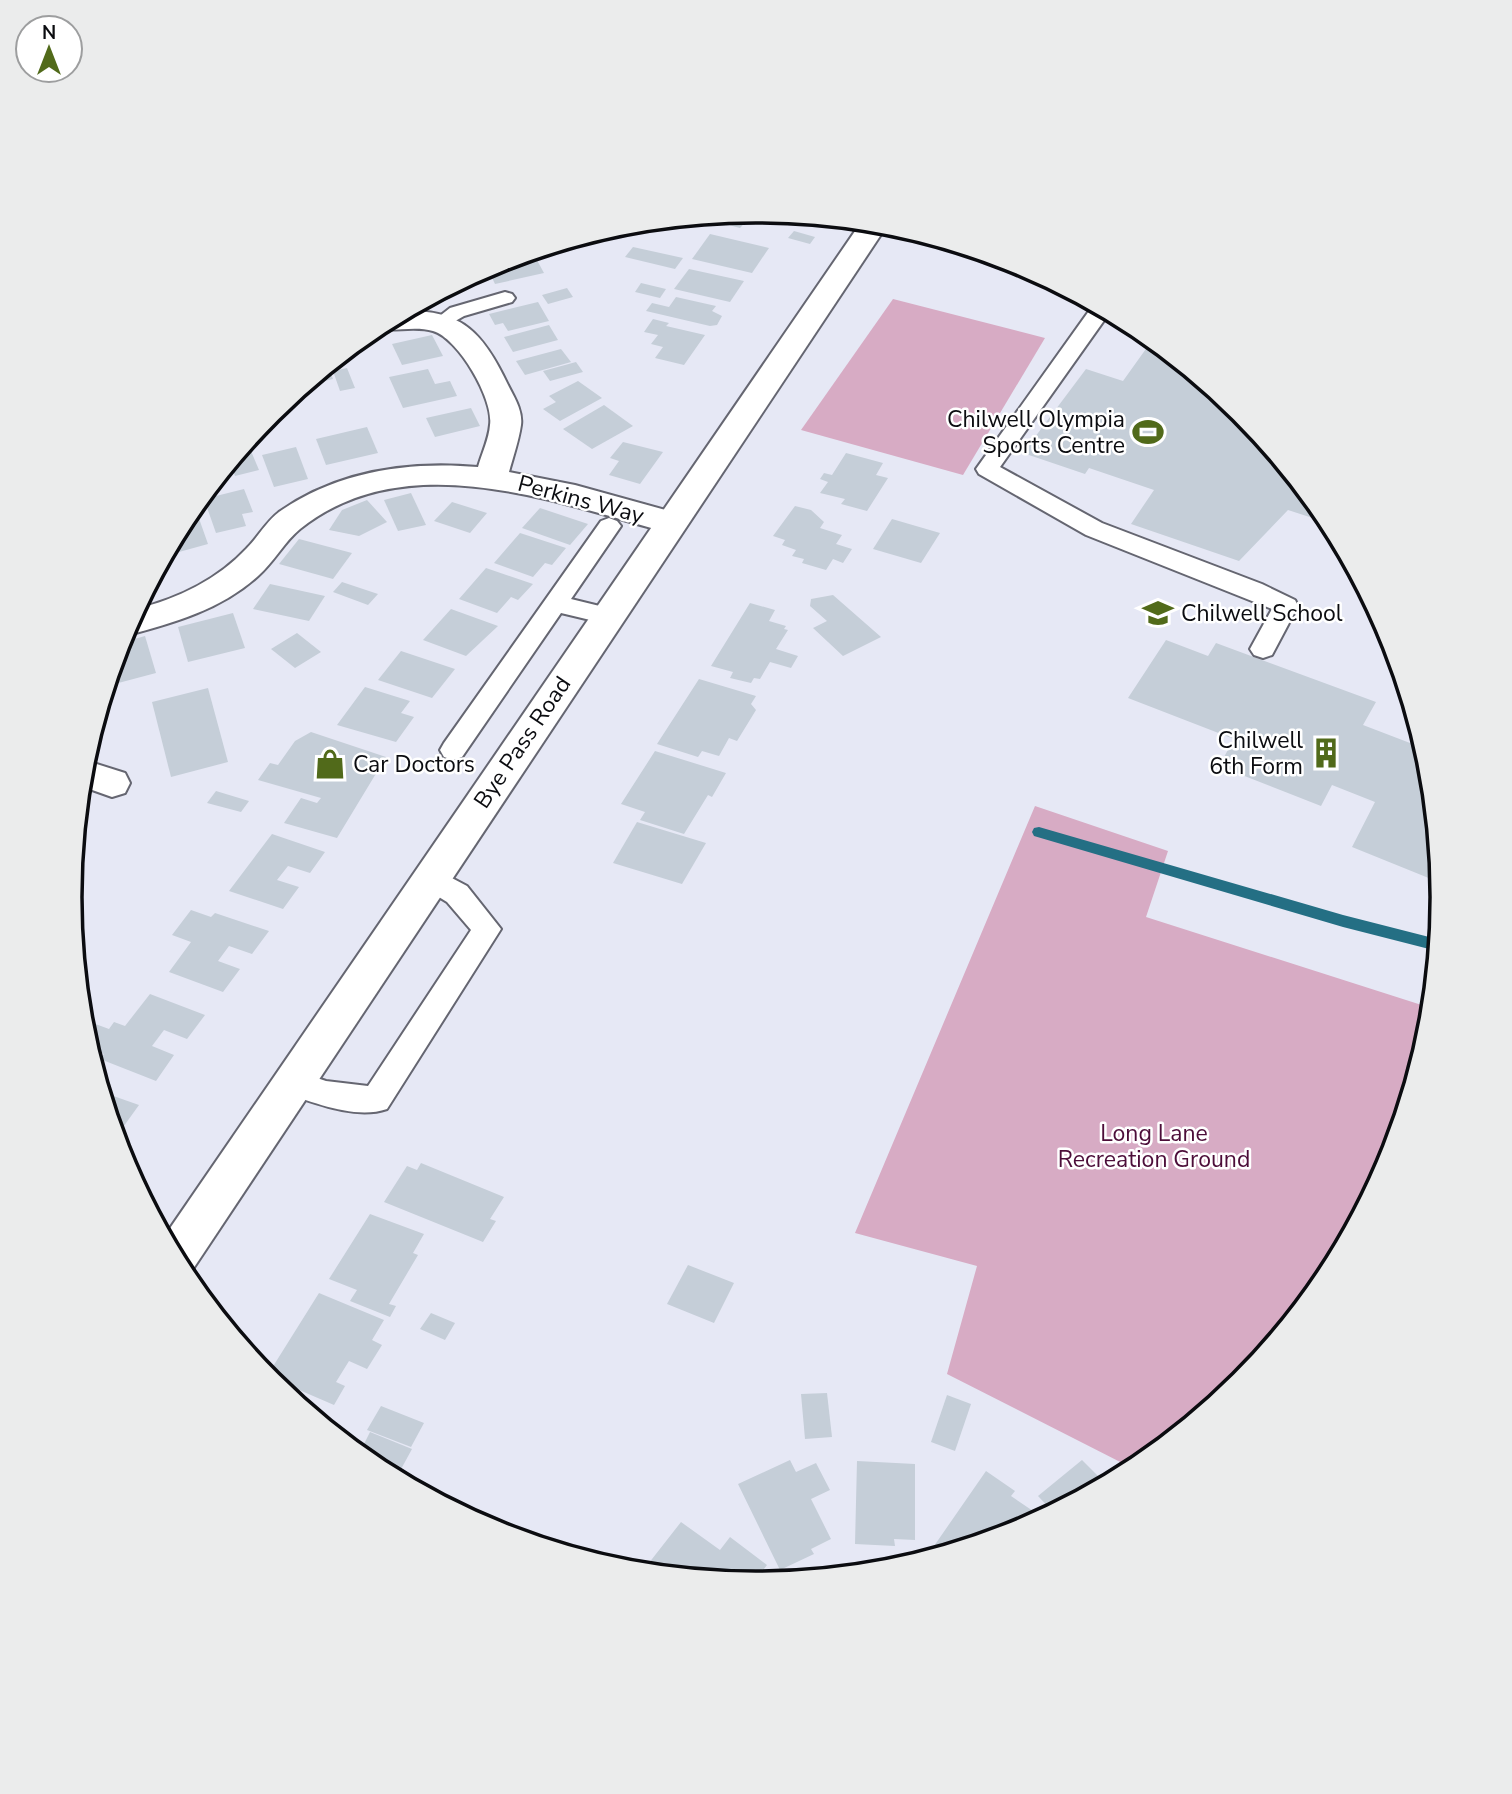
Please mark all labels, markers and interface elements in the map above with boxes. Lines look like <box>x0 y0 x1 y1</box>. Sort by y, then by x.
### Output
north arrow <box>14 14 84 84</box>
text: N <box>42 20 56 46</box>
place label: Chilwell Olympia Sports Centre <box>947 404 1125 461</box>
sports icon: Chilwell Olympia Sports Centre <box>1131 415 1165 449</box>
street label: Perkins Way <box>514 468 647 531</box>
school or university icon: Chilwell School <box>1141 596 1175 630</box>
place label: Chilwell School <box>1181 598 1343 629</box>
street label: Bye Pass Road <box>467 670 578 814</box>
place label: Chilwell 6th Form <box>1209 725 1303 782</box>
building icon: Chilwell 6th Form <box>1309 736 1343 770</box>
shop icon: Car Doctors <box>313 747 347 781</box>
place label: Car Doctors <box>353 749 475 780</box>
park label: Long Lane Recreation Ground <box>1058 1118 1250 1175</box>

